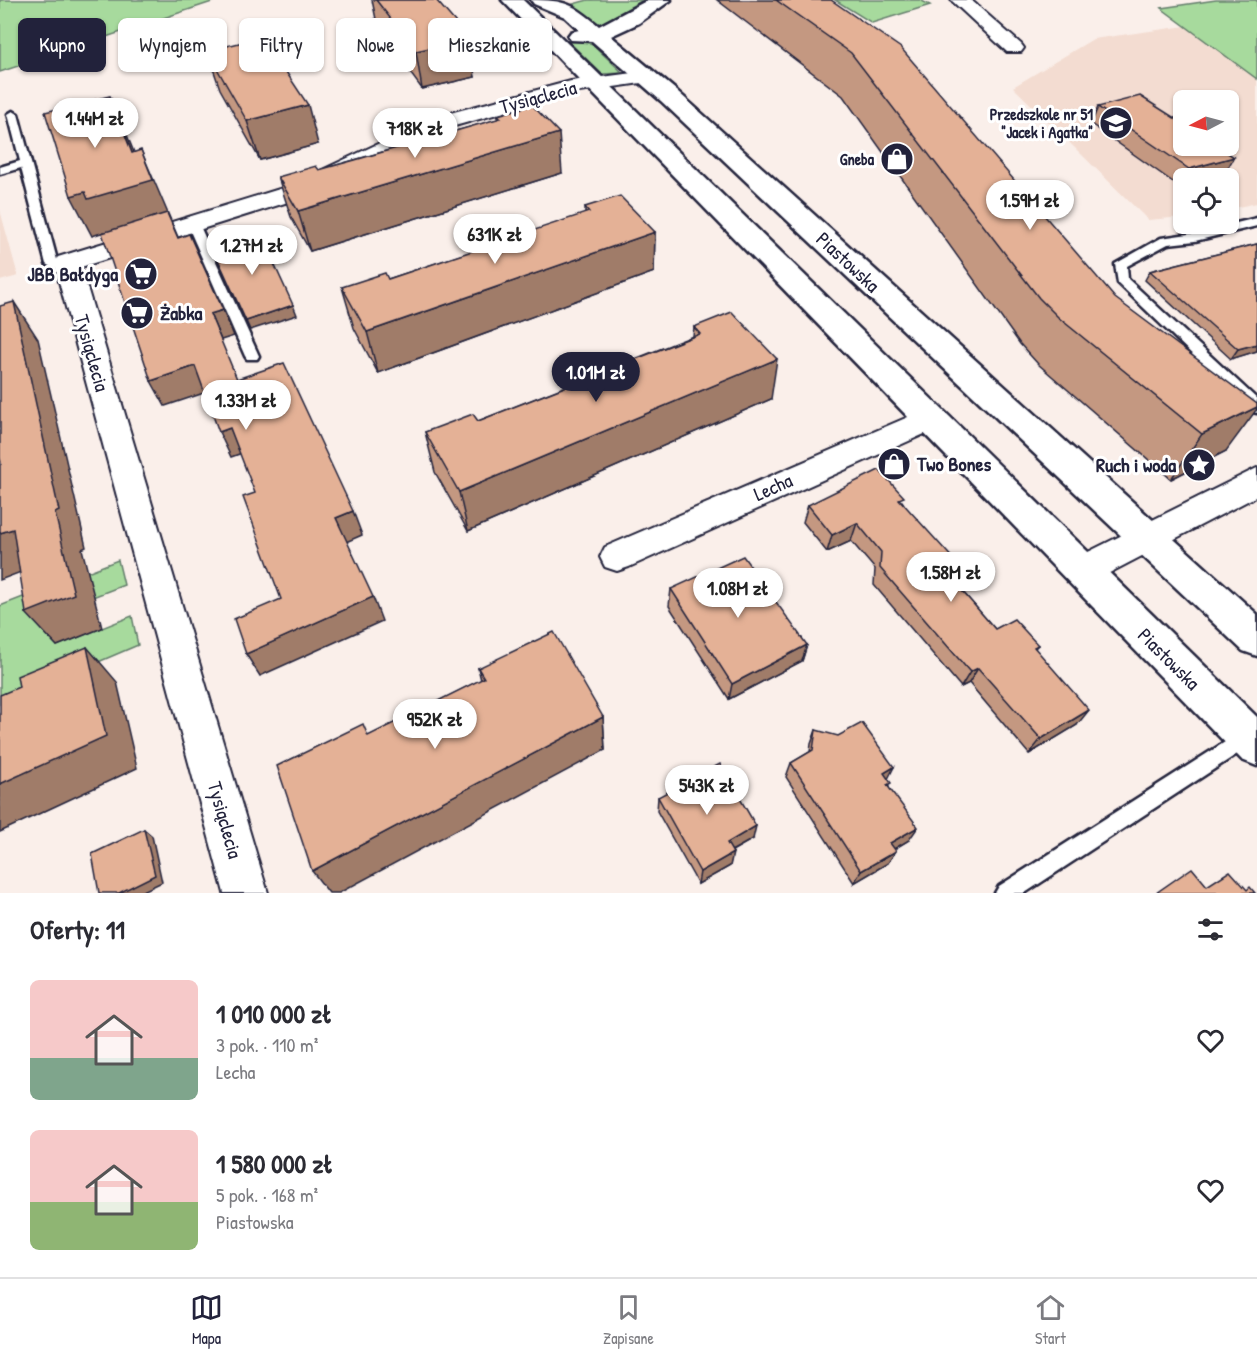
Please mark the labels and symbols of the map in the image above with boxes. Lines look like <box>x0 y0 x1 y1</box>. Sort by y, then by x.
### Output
street label: Tysiąclecia <box>496 73 580 120</box>
north arrow <box>1173 90 1239 156</box>
pin: 1.44M zł <box>33 98 157 149</box>
place label: Przedszkole nr 51 "Jacek i Agatka" <box>990 103 1093 144</box>
school or university icon: Przedszkole nr 51 "Jacek i Agatka" <box>1098 105 1134 141</box>
pin: 718K zł <box>360 108 470 159</box>
shop icon: Gneba <box>879 141 915 177</box>
place label: Gneba <box>840 148 875 170</box>
pin: 1.59M zł <box>968 180 1092 231</box>
pin: 631K zł <box>440 214 550 265</box>
pin: 1.27M zł <box>190 225 314 276</box>
street label: Piastowska <box>811 225 886 298</box>
supermarket icon: JBB Bałdyga <box>123 256 159 292</box>
place label: JBB Bałdyga <box>27 260 118 288</box>
supermarket icon: Żabka <box>119 295 155 331</box>
place label: Żabka <box>160 299 203 326</box>
street label: Tysiąclecia <box>69 311 116 395</box>
pin: 1.01M zł <box>534 352 658 403</box>
pin: 1.33M zł <box>184 380 308 431</box>
shop icon: Two Bones <box>876 446 912 482</box>
place icon: Ruch i woda <box>1181 447 1217 483</box>
place label: Two Bones <box>916 450 991 477</box>
place label: Ruch i woda <box>1096 451 1176 478</box>
street label: Lecha <box>749 466 796 507</box>
pin: 1.58M zł <box>889 552 1013 603</box>
pin: 1.08M zł <box>676 568 800 619</box>
street label: Piastowska <box>1132 622 1206 696</box>
pin: 952K zł <box>380 699 490 750</box>
pin: 543K zł <box>652 765 762 816</box>
street label: Tysiąclecia <box>202 778 249 862</box>

